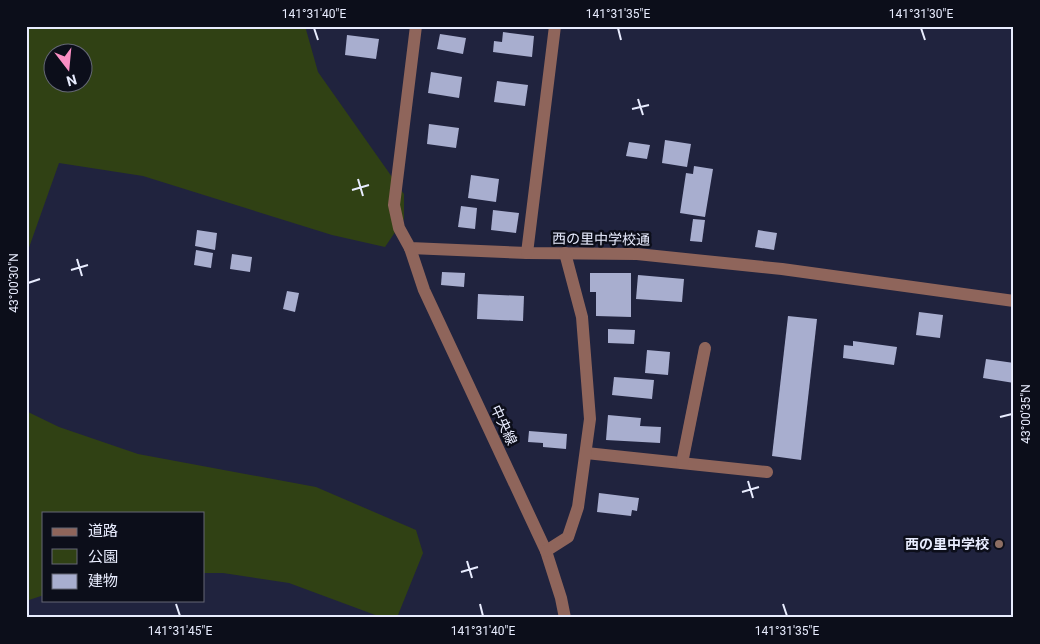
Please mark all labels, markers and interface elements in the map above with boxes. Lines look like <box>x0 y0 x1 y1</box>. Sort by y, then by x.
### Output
text: 141°31'40"E <box>282 7 346 21</box>
text: 141°31'35"E <box>586 7 650 21</box>
text: 141°31'30"E <box>889 7 953 21</box>
north arrow <box>42 42 92 92</box>
text: N <box>65 71 79 90</box>
street label: 西の里中学校通 <box>552 230 650 248</box>
text: 43°00'30"N <box>7 253 21 313</box>
text: 43°00'35"N <box>1019 384 1033 444</box>
street label: 中央線 <box>488 403 520 447</box>
legend <box>42 512 205 602</box>
text: 道路 <box>88 522 118 540</box>
place label: 西の里中学校 <box>905 536 989 552</box>
marker: 西の里中学校 <box>993 538 1005 550</box>
text: 公園 <box>88 548 118 566</box>
text: 建物 <box>88 572 118 590</box>
text: 141°31'45"E <box>148 624 212 638</box>
text: 141°31'40"E <box>451 624 515 638</box>
text: 141°31'35"E <box>755 624 819 638</box>

